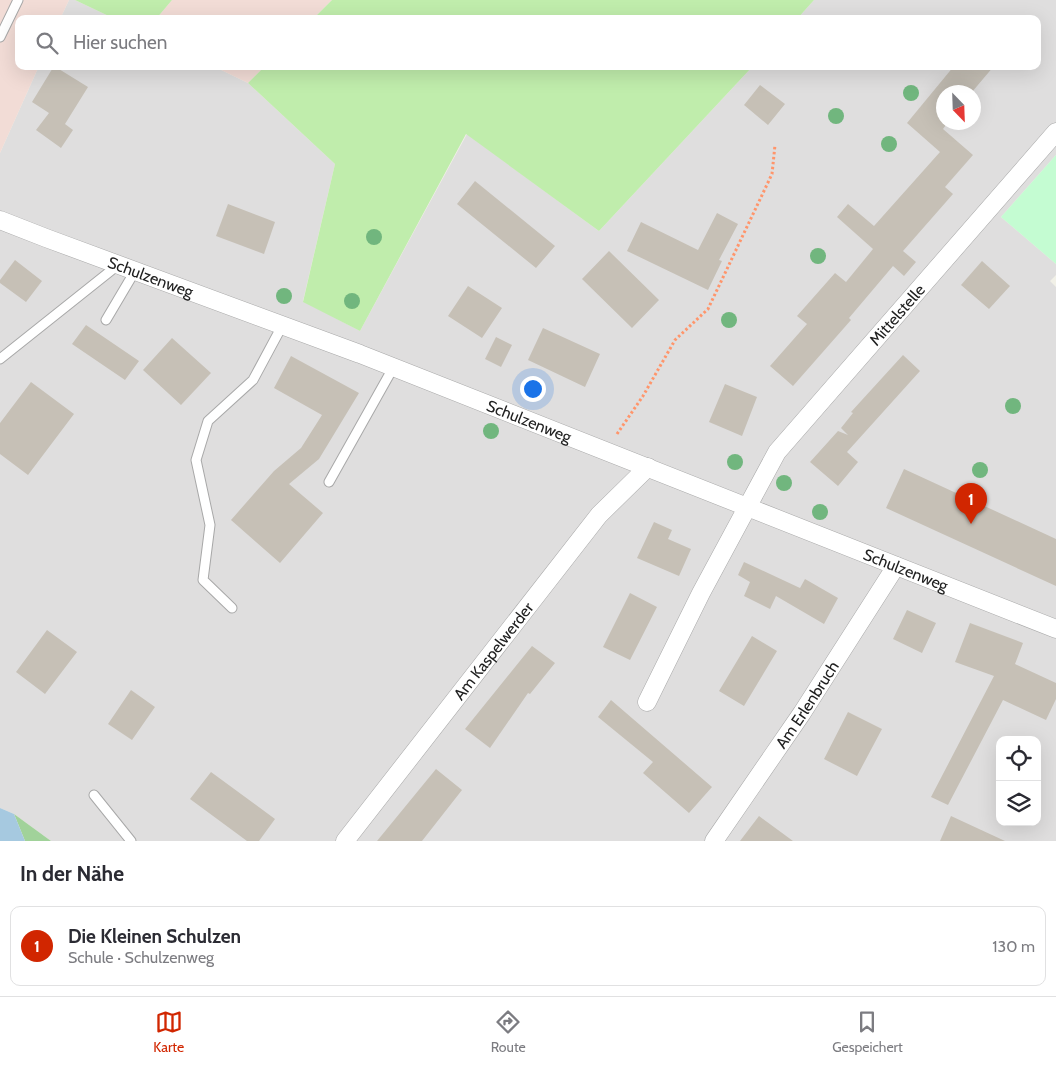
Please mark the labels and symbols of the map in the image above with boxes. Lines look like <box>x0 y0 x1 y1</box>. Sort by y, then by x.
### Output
north arrow <box>936 85 981 130</box>
street label: Schulzenweg <box>105 253 197 302</box>
street label: Mittelstelle <box>865 281 929 349</box>
your location <box>520 376 546 402</box>
street label: Schulzenweg <box>484 396 575 447</box>
pin: 1 <box>955 483 987 524</box>
street label: Schulzenweg <box>860 545 952 596</box>
street label: Am Kaspelwerder <box>450 598 538 704</box>
street label: Am Erlenbruch <box>772 658 843 752</box>

